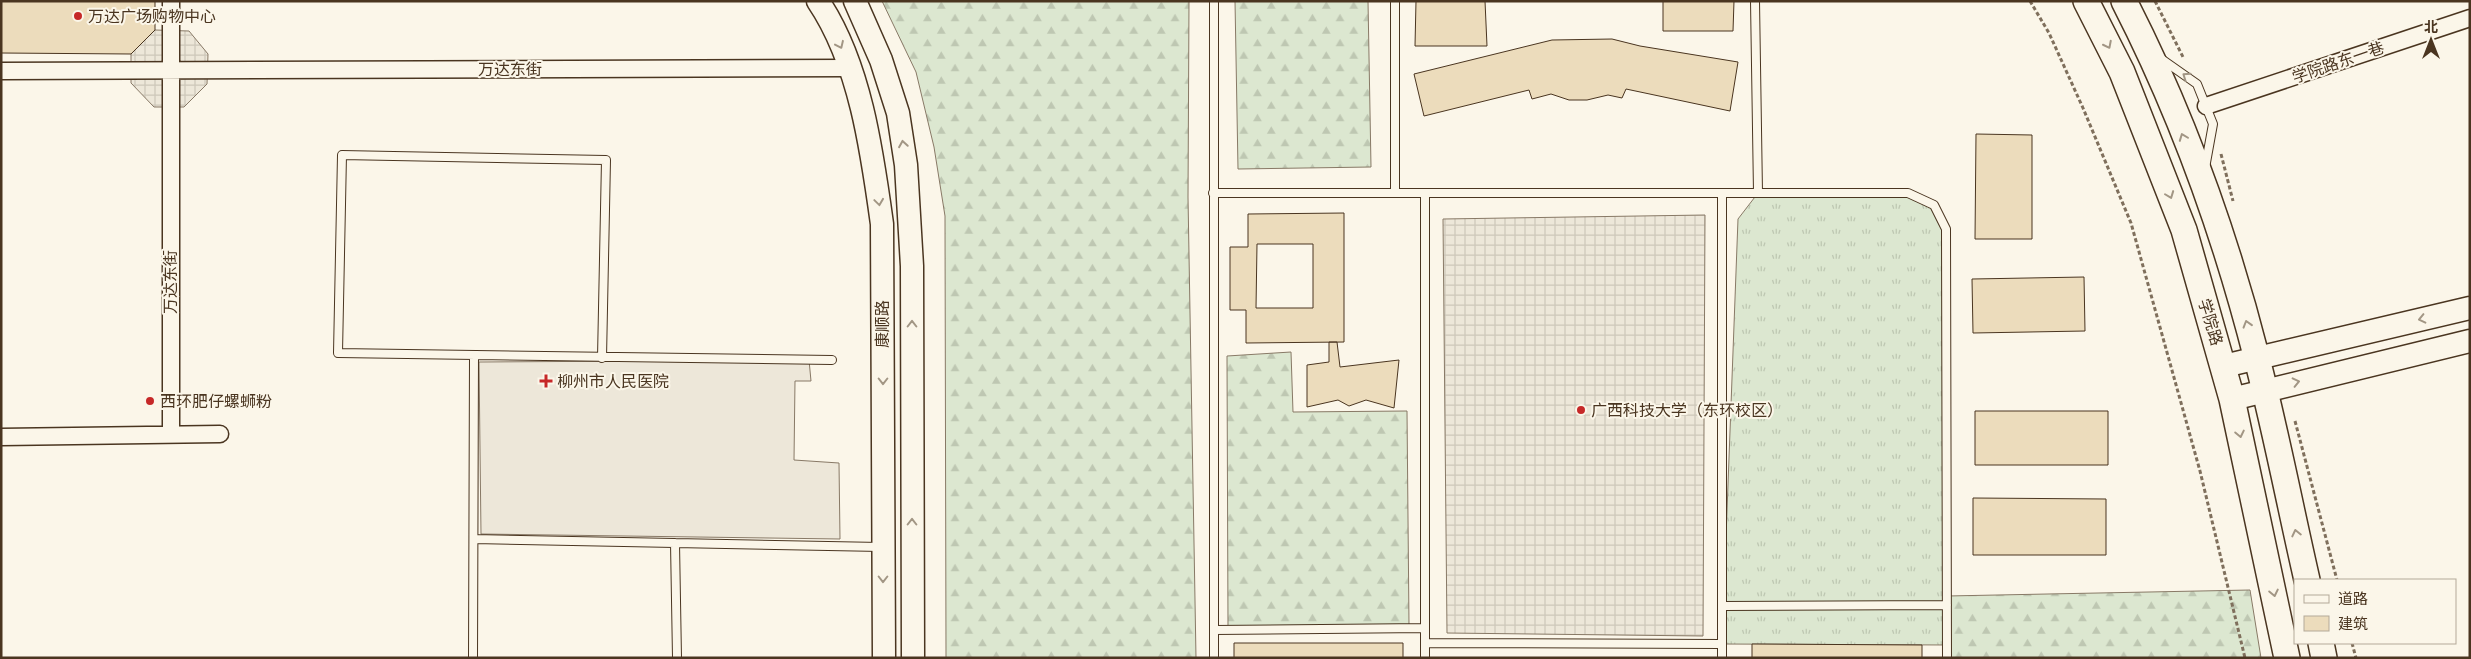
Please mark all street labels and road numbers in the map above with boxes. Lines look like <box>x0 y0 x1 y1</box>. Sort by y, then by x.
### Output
street label: 学院路东一巷 <box>2289 37 2387 87</box>
street label: 万达东街 <box>478 59 542 79</box>
street label: 万达东街 <box>160 250 180 314</box>
street label: 学院路 <box>2194 296 2228 348</box>
street label: 康顺路 <box>872 300 892 348</box>

